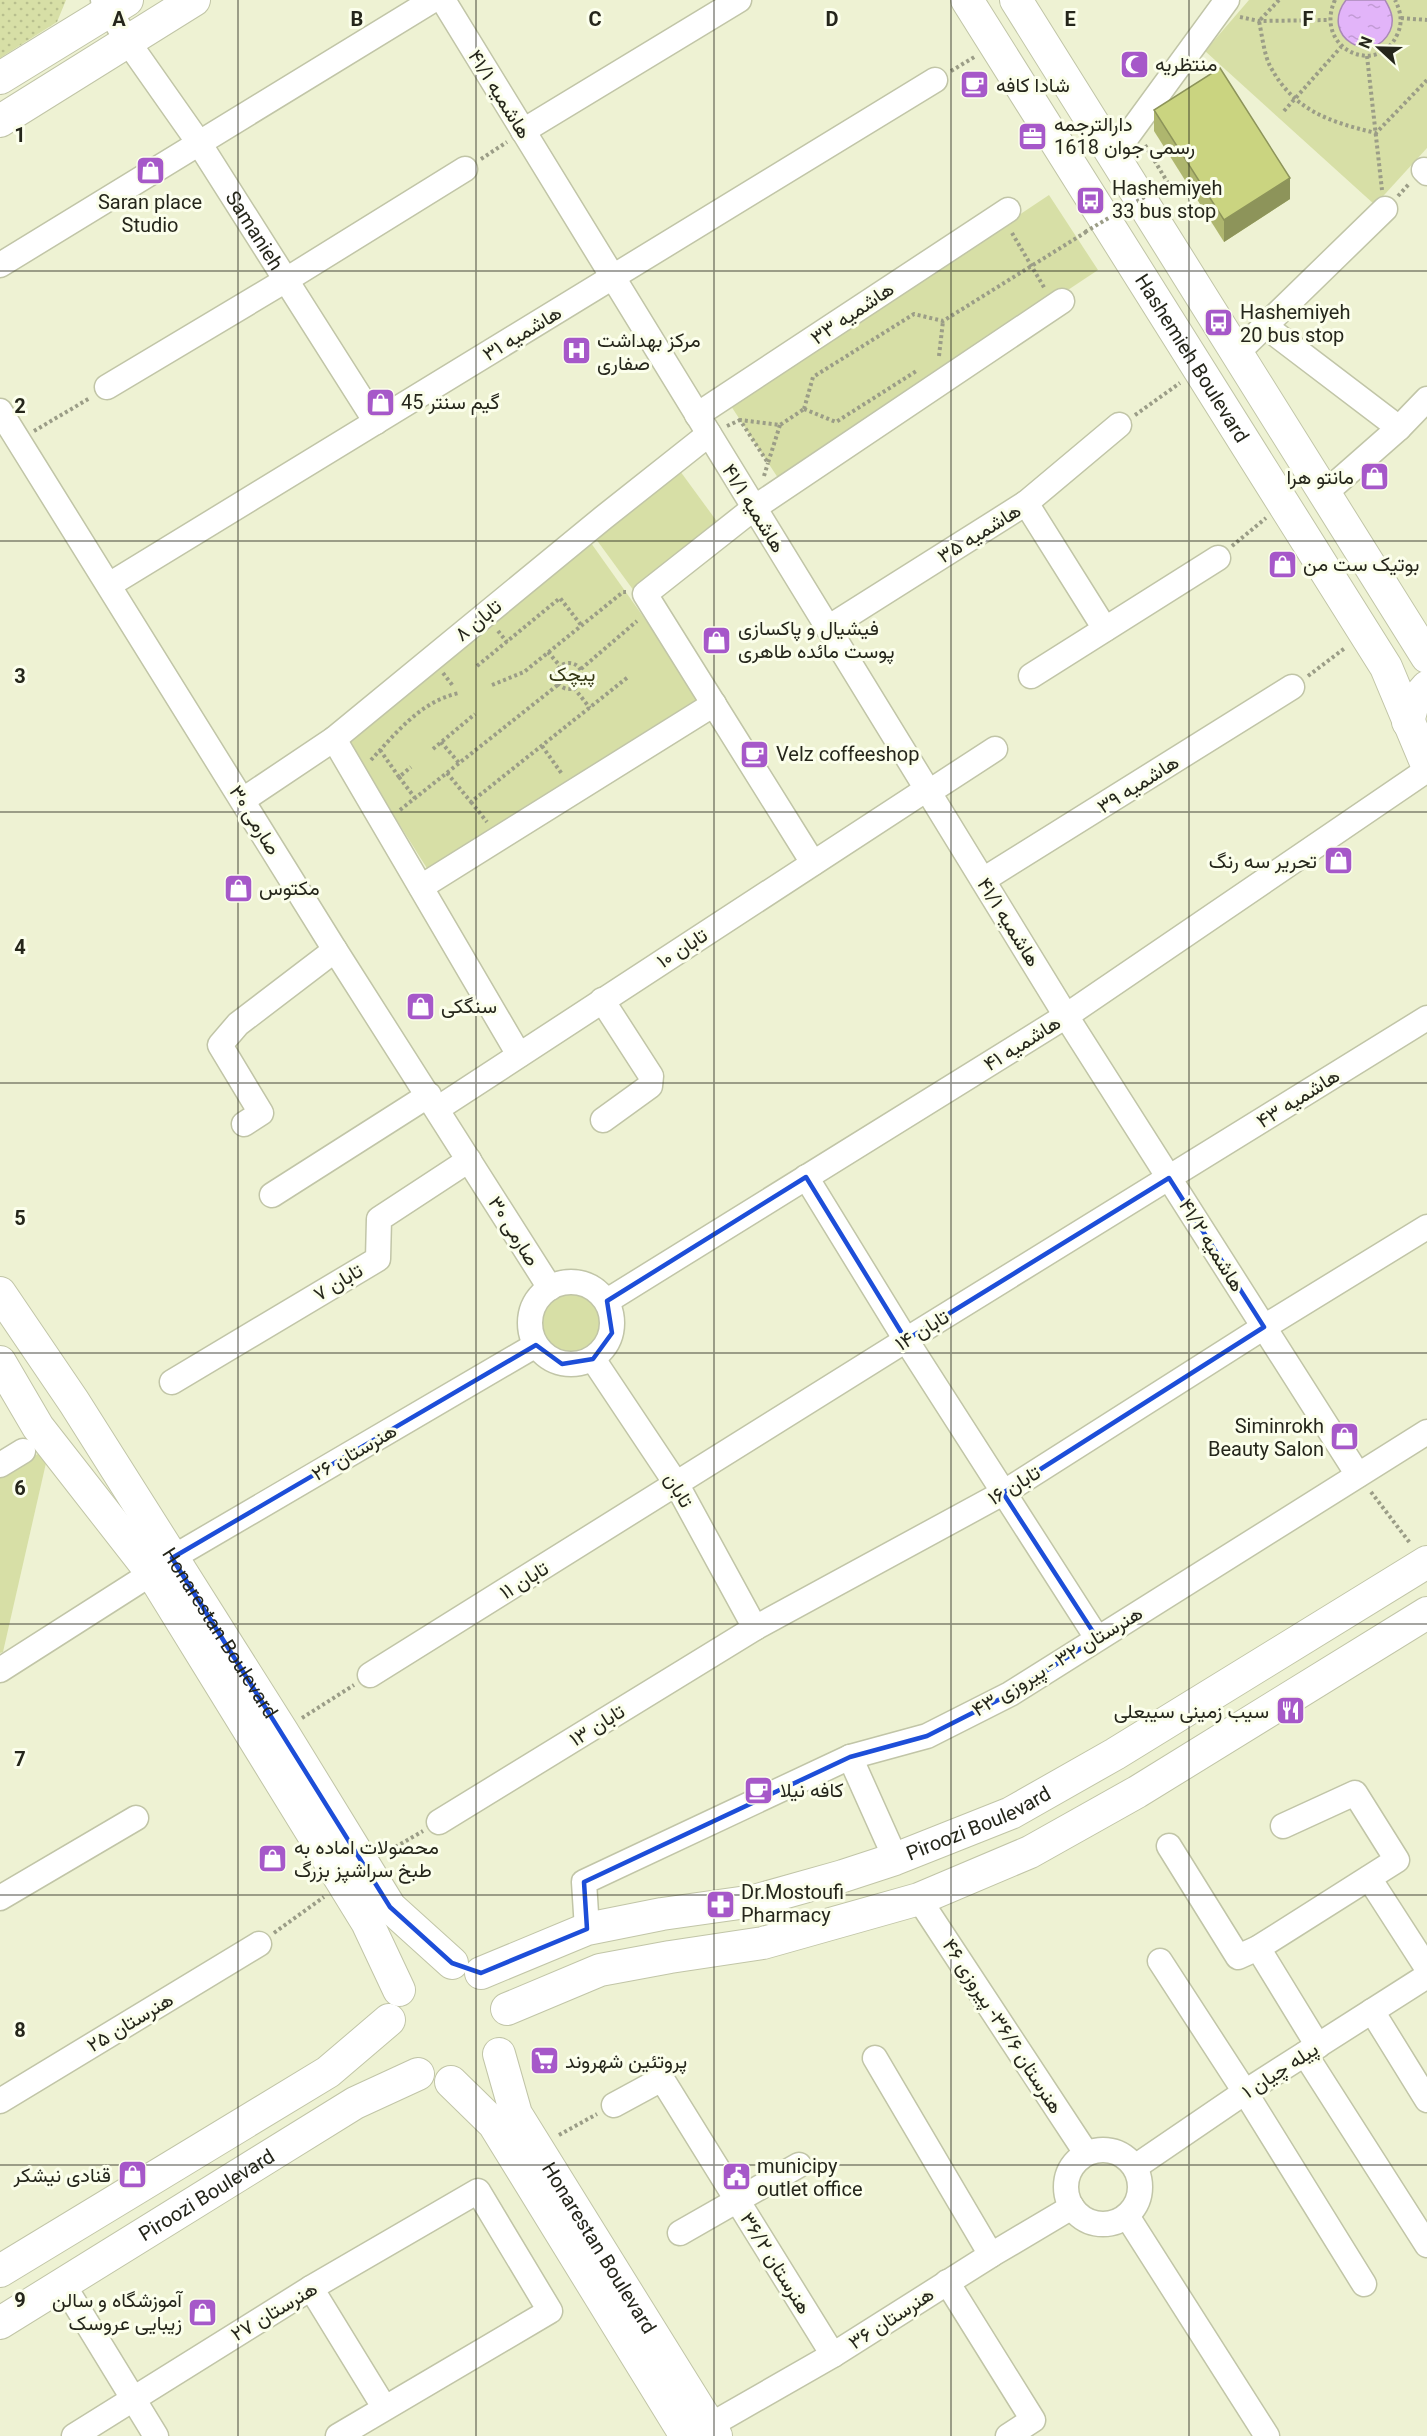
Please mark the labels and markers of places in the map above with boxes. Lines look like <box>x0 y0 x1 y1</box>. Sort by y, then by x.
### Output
mosque icon: منتظریه <box>1118 48 1150 80</box>
place label: منتظریه <box>1155 52 1217 77</box>
cafe icon: شادا کافه <box>959 69 991 101</box>
place label: شادا کافه <box>996 73 1070 97</box>
place label: دارالترجمه رسمی جوان 1618 <box>1054 112 1195 160</box>
office icon: دارالترجمه رسمی جوان 1618 <box>1017 120 1049 152</box>
shop icon: Saran place Studio <box>134 155 166 187</box>
place label: Hashemiyeh 33 bus stop <box>1112 176 1222 223</box>
bus stop icon: Hashemiyeh 33 bus stop <box>1075 184 1107 216</box>
place label: Saran place Studio <box>98 190 202 237</box>
place label: Hashemiyeh 20 bus stop <box>1240 300 1350 347</box>
bus stop icon: Hashemiyeh 20 bus stop <box>1203 307 1235 339</box>
place label: مرکز بهداشت صفاری <box>597 328 701 376</box>
hospital icon: مرکز بهداشت صفاری <box>560 335 592 367</box>
shop icon: گیم سنتر 45 <box>364 386 396 418</box>
place label: گیم سنتر 45 <box>401 390 500 415</box>
shop icon: مانتو هرا <box>1359 461 1391 493</box>
place label: مانتو هرا <box>1286 465 1354 490</box>
shop icon: بوتیک ست من <box>1266 548 1298 580</box>
place label: بوتیک ست من <box>1303 552 1419 577</box>
place label: فیشیال و پاکسازی پوست مائده طاهری <box>738 616 894 665</box>
shop icon: فیشیال و پاکسازی پوست مائده طاهری <box>701 624 733 656</box>
cafe icon: Velz coffeeshop <box>739 738 771 770</box>
place label: Velz coffeeshop <box>776 742 919 766</box>
shop icon: تحریر سه رنگ <box>1322 845 1354 877</box>
place label: تحریر سه رنگ <box>1209 849 1317 874</box>
shop icon: مکتوس <box>222 872 254 904</box>
place label: مکتوس <box>259 876 320 901</box>
shop icon: سنگکی <box>404 990 436 1022</box>
place label: سنگکی <box>441 994 497 1018</box>
place label: Siminrokh Beauty Salon <box>1208 1414 1324 1461</box>
shop icon: Siminrokh Beauty Salon <box>1329 1421 1361 1453</box>
restaurant icon: سیب زمینی سیبعلی <box>1274 1695 1306 1727</box>
place label: سیب زمینی سیبعلی <box>1114 1699 1269 1724</box>
cafe icon: کافه نیلا <box>743 1774 775 1806</box>
place label: کافه نیلا <box>780 1778 844 1802</box>
place label: محصولات اماده به طبخ سراشپز بزرگ <box>294 1835 439 1884</box>
shop icon: محصولات اماده به طبخ سراشپز بزرگ <box>257 1843 289 1875</box>
place label: Dr.Mostoufi Pharmacy <box>741 1880 844 1927</box>
pharmacy icon: Dr.Mostoufi Pharmacy <box>704 1888 736 1920</box>
supermarket icon: پروتئین شهروند <box>528 2045 560 2077</box>
place label: پروتئین شهروند <box>565 2049 687 2075</box>
place label: municipy outlet office <box>757 2154 863 2201</box>
shop icon: قنادی نیشکر <box>116 2159 148 2191</box>
public building icon: municipy outlet office <box>720 2161 752 2193</box>
place label: قنادی نیشکر <box>12 2163 111 2188</box>
place label: آموزشگاه و سالن زیبایی عروسک <box>52 2288 183 2336</box>
shop icon: آموزشگاه و سالن زیبایی عروسک <box>187 2296 219 2328</box>

